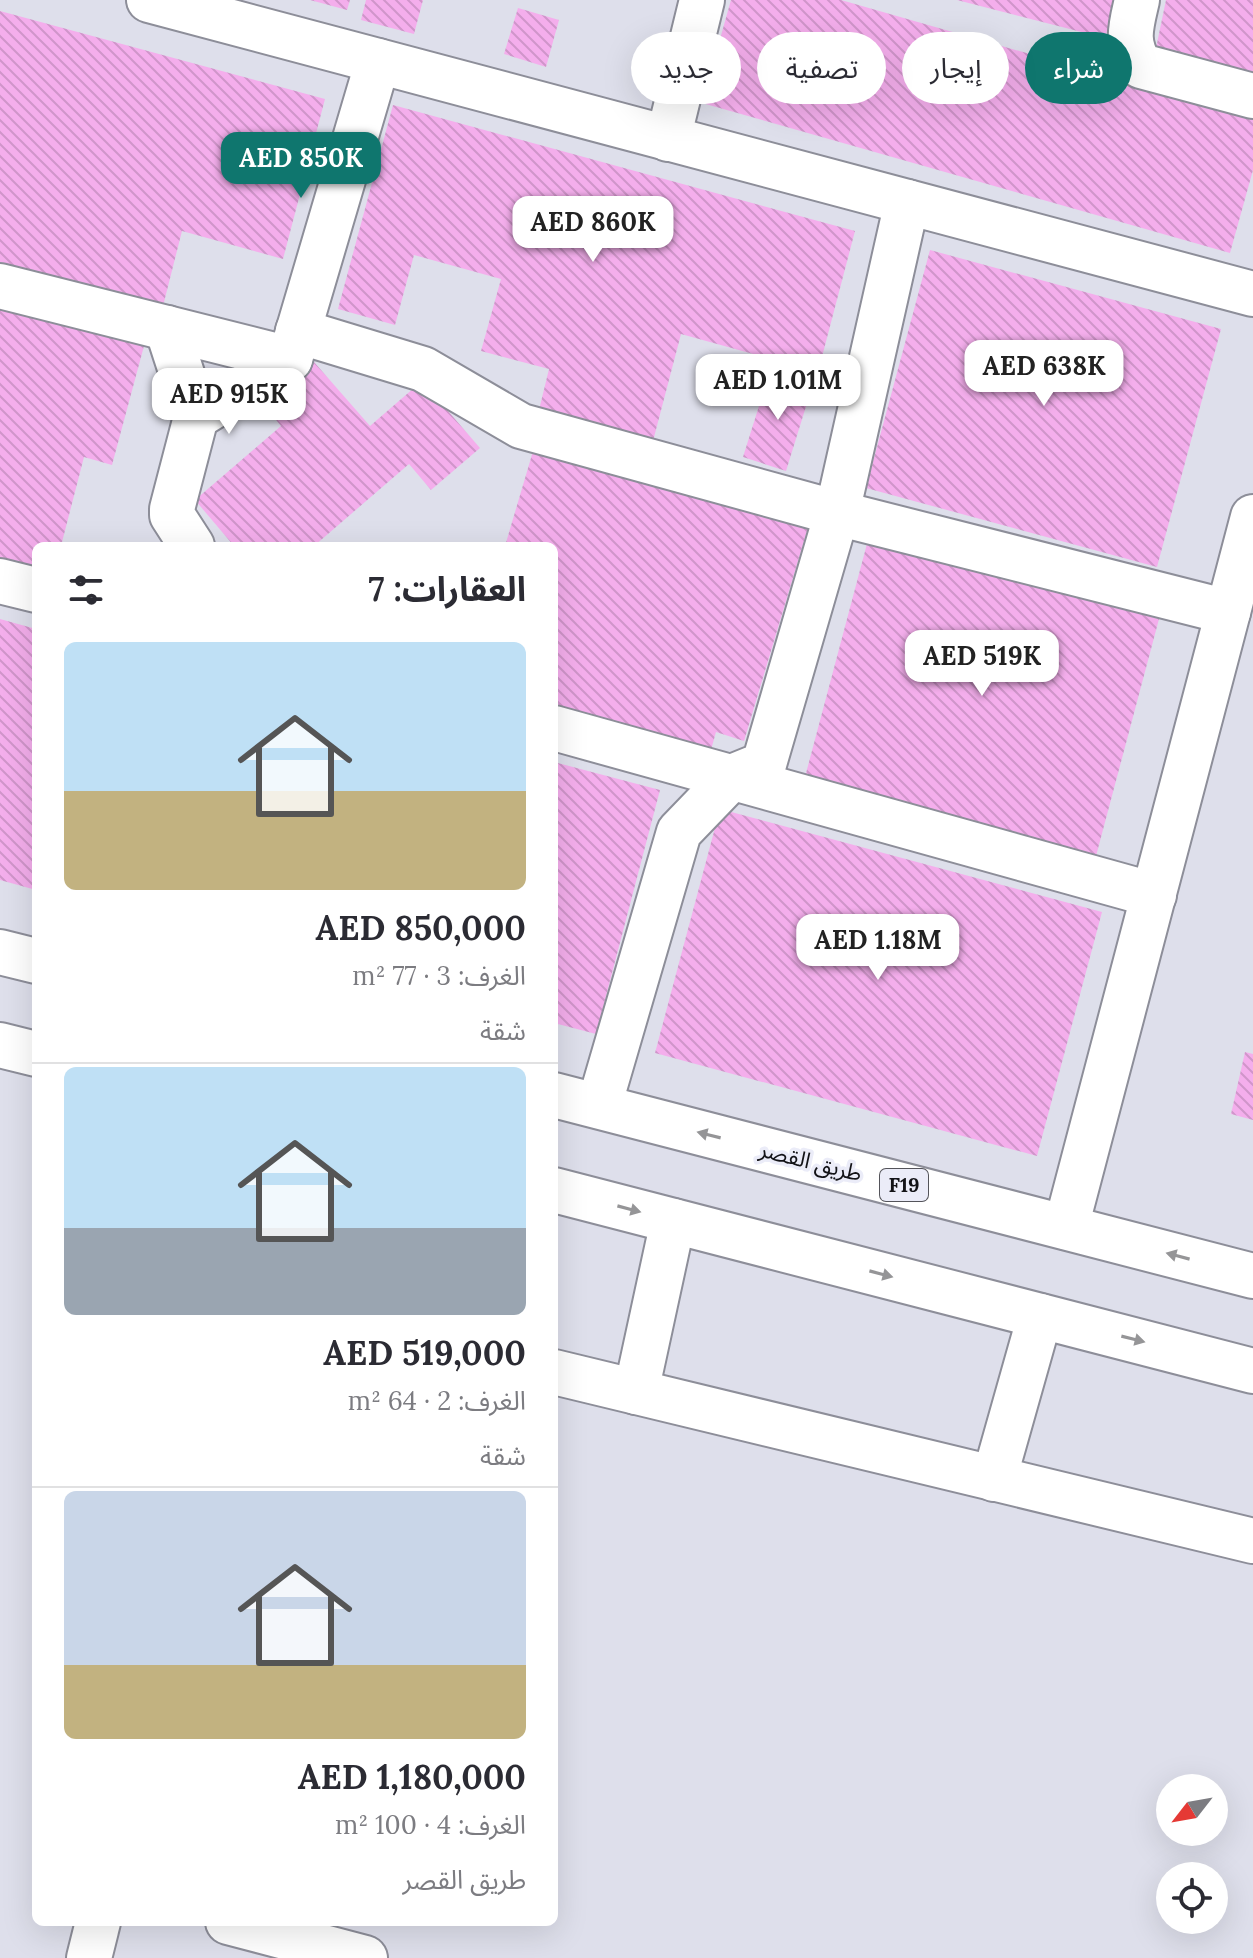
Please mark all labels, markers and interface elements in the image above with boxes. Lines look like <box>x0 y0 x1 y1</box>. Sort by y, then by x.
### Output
chip: جديد <box>631 32 741 104</box>
chip: تصفية <box>757 32 886 104</box>
chip: إيجار <box>902 32 1009 104</box>
chip: شراء <box>1025 32 1132 104</box>
pin: AED 850K <box>218 132 384 200</box>
text: AED 850K <box>239 141 363 174</box>
pin: AED 860K <box>510 196 676 264</box>
text: AED 860K <box>530 205 656 238</box>
pin: AED 638K <box>961 340 1127 408</box>
text: AED 638K <box>982 349 1106 382</box>
pin: AED 1.01M <box>686 354 870 422</box>
text: AED 1.01M <box>714 363 842 396</box>
pin: AED 915K <box>146 368 312 436</box>
text: AED 915K <box>170 377 288 410</box>
text: العقارات: 7 <box>369 567 526 610</box>
icon: filters <box>64 568 108 612</box>
pin: AED 519K <box>899 630 1065 698</box>
text: AED 519K <box>923 639 1041 672</box>
icon: home <box>223 694 367 838</box>
text: AED 850,000 <box>316 906 526 949</box>
pin: AED 1.18M <box>786 914 970 982</box>
text: AED 1.18M <box>814 923 942 956</box>
text: الغرف: 3 · 77 m² <box>352 959 526 992</box>
text: شقة <box>480 1014 526 1047</box>
icon: home <box>223 1119 367 1263</box>
one-way arrow <box>697 1128 722 1140</box>
street label: طريق القصر <box>756 1135 865 1187</box>
road number: F19 <box>880 1169 928 1201</box>
one-way arrow <box>617 1204 642 1216</box>
one-way arrow <box>1165 1250 1190 1262</box>
one-way arrow <box>869 1269 894 1281</box>
text: AED 519,000 <box>323 1331 526 1374</box>
one-way arrow <box>1120 1334 1145 1346</box>
text: الغرف: 2 · 64 m² <box>348 1384 526 1417</box>
text: شقة <box>480 1439 526 1472</box>
icon: home <box>223 1543 367 1687</box>
text: AED 1,180,000 <box>298 1755 526 1798</box>
north arrow <box>1156 1774 1228 1846</box>
map controls <box>1156 1774 1228 1934</box>
text: الغرف: 4 · 100 m² <box>335 1808 526 1841</box>
button: locate <box>1156 1862 1228 1934</box>
text: طريق القصر <box>402 1863 526 1896</box>

